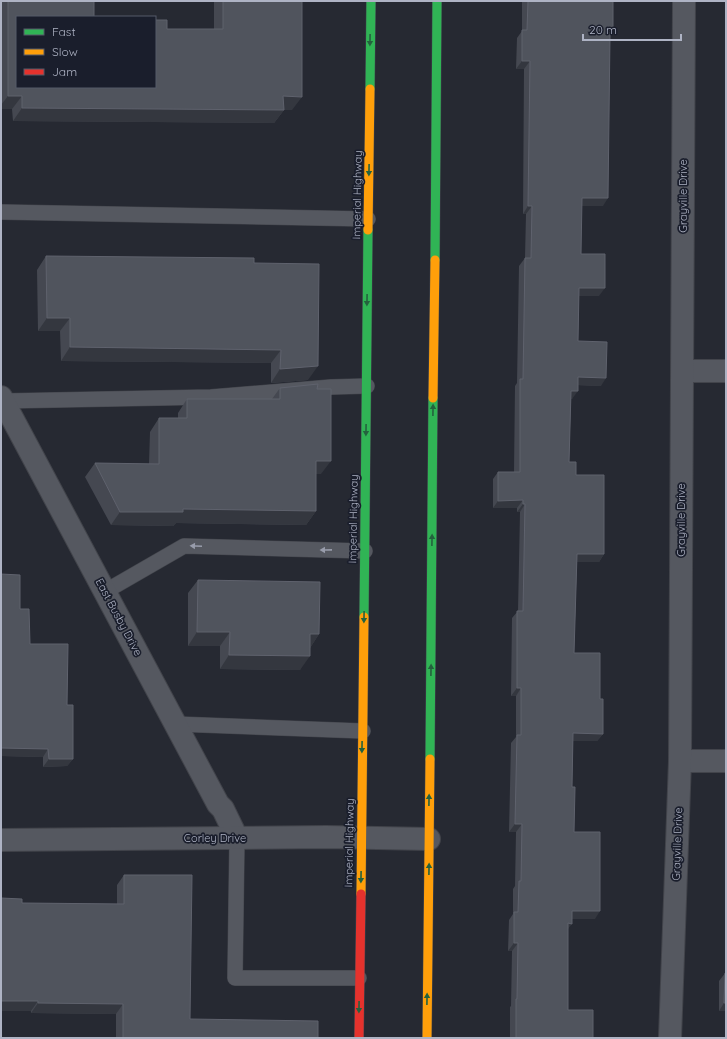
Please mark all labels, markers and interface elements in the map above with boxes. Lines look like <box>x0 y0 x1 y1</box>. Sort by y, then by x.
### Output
legend <box>16 16 156 88</box>
scale bar <box>583 16 681 42</box>
text: 20 m <box>589 22 617 37</box>
text: Fast <box>52 24 76 39</box>
one-way arrow <box>367 34 374 46</box>
text: Slow <box>52 44 78 59</box>
text: Jam <box>52 64 77 79</box>
street label: Imperial Highway <box>349 150 365 240</box>
street label: Grayville Drive <box>676 159 690 233</box>
one-way arrow <box>366 164 372 177</box>
one-way arrow <box>364 294 371 306</box>
one-way arrow <box>430 403 436 416</box>
one-way arrow <box>363 424 369 437</box>
street label: Imperial Highway <box>345 474 361 564</box>
street label: Grayville Drive <box>674 483 688 557</box>
one-way arrow <box>429 533 435 546</box>
one-way arrow <box>190 543 202 550</box>
one-way arrow <box>320 547 332 554</box>
street label: East Busby Drive <box>93 576 145 658</box>
one-way arrow <box>361 611 367 624</box>
one-way arrow <box>428 663 434 676</box>
one-way arrow <box>359 741 366 753</box>
one-way arrow <box>426 793 432 806</box>
street label: Imperial Highway <box>341 798 357 888</box>
street label: Grayville Drive <box>669 807 685 881</box>
street label: Corley Drive <box>184 831 246 845</box>
one-way arrow <box>426 862 432 875</box>
one-way arrow <box>358 871 364 884</box>
one-way arrow <box>424 992 430 1005</box>
one-way arrow <box>356 1001 362 1014</box>

